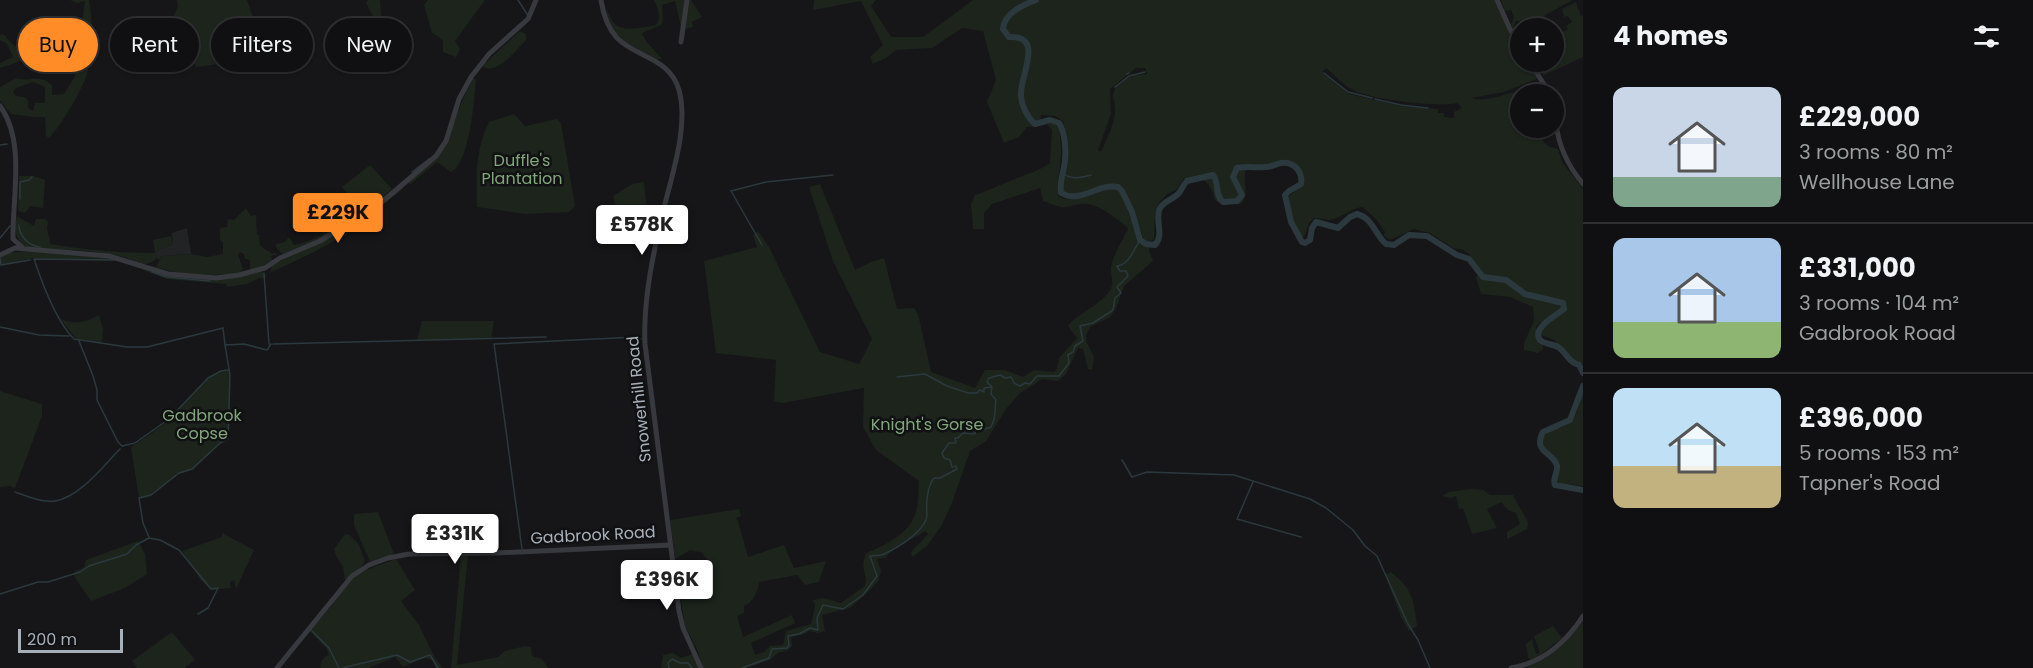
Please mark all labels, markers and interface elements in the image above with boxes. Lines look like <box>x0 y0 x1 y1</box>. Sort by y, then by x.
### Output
chip: Buy <box>18 18 98 72</box>
chip: Rent <box>110 18 199 72</box>
chip: Filters <box>211 18 313 72</box>
chip: New <box>325 18 412 72</box>
map controls <box>1510 18 1564 138</box>
button: + <box>1510 18 1564 72</box>
text: 4 homes <box>1613 18 1728 54</box>
icon: filters <box>1970 20 2003 53</box>
button: − <box>1510 84 1564 138</box>
text: £229,000 <box>1799 99 1920 135</box>
icon: home <box>1661 111 1733 183</box>
text: 3 rooms · 80 m² <box>1799 138 1953 166</box>
park label: Duffle's Plantation <box>481 149 563 190</box>
text: Wellhouse Lane <box>1799 168 1955 196</box>
pin: £229K <box>296 193 380 244</box>
text: £229K <box>307 198 369 226</box>
pin: £578K <box>600 205 684 256</box>
text: £578K <box>610 210 674 238</box>
text: £331,000 <box>1799 250 1916 286</box>
icon: home <box>1661 262 1733 334</box>
text: 3 rooms · 104 m² <box>1799 289 1959 317</box>
text: Gadbrook Road <box>1799 319 1956 347</box>
street label: Snowerhill Road <box>621 335 657 463</box>
text: £396,000 <box>1799 400 1923 436</box>
park label: Gadbrook Copse <box>162 404 243 445</box>
icon: home <box>1661 412 1733 484</box>
park label: Knight's Gorse <box>871 413 983 436</box>
text: 5 rooms · 153 m² <box>1799 439 1959 467</box>
text: Tapner's Road <box>1799 469 1940 497</box>
pin: £331K <box>413 514 497 565</box>
text: £331K <box>426 519 484 547</box>
street label: Gadbrook Road <box>530 520 656 550</box>
pin: £396K <box>625 560 709 611</box>
text: £396K <box>635 565 699 593</box>
scale bar <box>18 626 123 654</box>
text: 200 m <box>27 628 77 651</box>

